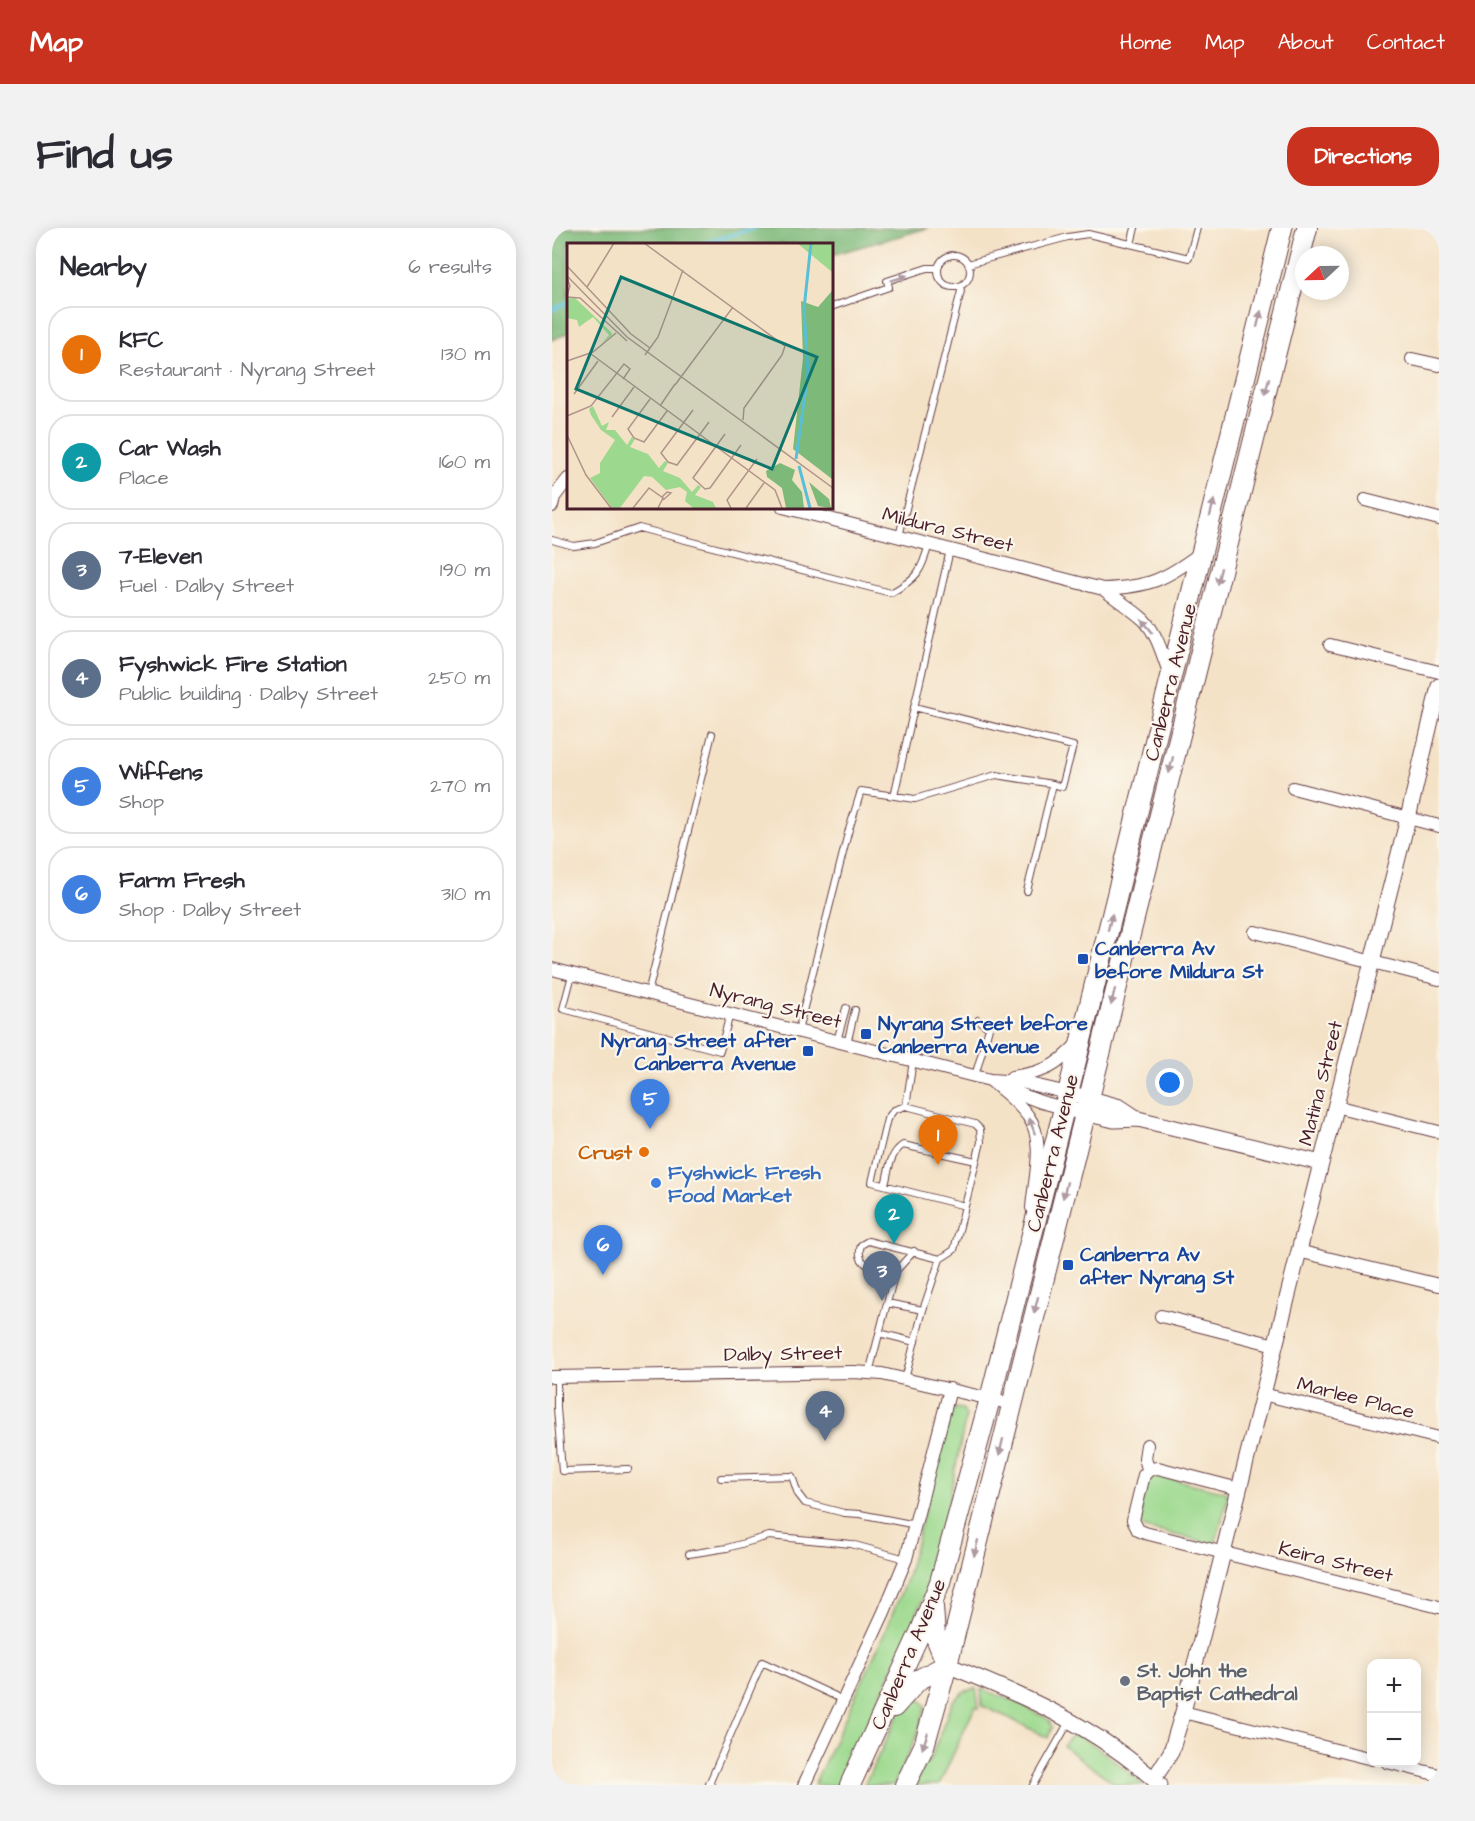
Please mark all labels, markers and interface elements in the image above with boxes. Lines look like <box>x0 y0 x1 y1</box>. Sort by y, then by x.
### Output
text: Map <box>30 23 83 62</box>
text: Home <box>1120 28 1172 57</box>
text: Map <box>1205 28 1245 57</box>
text: About <box>1278 28 1334 57</box>
text: Contact <box>1367 28 1445 57</box>
text: Find us <box>36 127 173 185</box>
button: Directions <box>1287 127 1439 186</box>
inset map <box>567 243 832 508</box>
north arrow <box>1295 246 1349 300</box>
text: Nearby <box>60 249 147 285</box>
text: 6 results <box>408 253 492 281</box>
one-way arrow <box>890 272 908 282</box>
one-way arrow <box>1255 310 1265 328</box>
text: KFC <box>119 325 163 356</box>
text: 1 <box>80 340 83 368</box>
text: 130 m <box>441 340 490 368</box>
text: Restaurant · Nyrang Street <box>119 356 375 384</box>
one-way arrow <box>1261 377 1271 396</box>
text: Car Wash <box>119 433 221 464</box>
text: 2 <box>76 448 87 476</box>
text: 160 m <box>439 448 490 476</box>
text: Place <box>119 464 169 492</box>
one-way arrow <box>1208 499 1218 517</box>
street label: Mildura Street <box>879 500 1016 560</box>
text: 7-Eleven <box>119 541 202 572</box>
text: 3 <box>76 556 87 584</box>
text: 190 m <box>440 556 490 584</box>
one-way arrow <box>1214 566 1224 585</box>
text: Fuel · Dalby Street <box>119 572 294 600</box>
street label: Canberra Avenue <box>1138 600 1204 764</box>
one-way arrow <box>1141 619 1154 634</box>
text: Fyshwick Fire Station <box>119 649 347 680</box>
text: 4 <box>75 664 88 692</box>
text: 250 m <box>428 664 490 692</box>
text: Public building · Dalby Street <box>119 680 378 708</box>
one-way arrow <box>1166 756 1176 774</box>
text: Wiffens <box>119 757 203 788</box>
text: 5 <box>74 772 89 800</box>
text: 270 m <box>430 772 490 800</box>
text: Shop <box>119 788 164 816</box>
text: Farm Fresh <box>119 865 245 896</box>
text: 6 <box>75 880 88 908</box>
text: 310 m <box>441 880 490 908</box>
text: Shop · Dalby Street <box>119 896 301 924</box>
one-way arrow <box>1106 912 1116 931</box>
place label: Canberra Av before Mildura St <box>1095 935 1264 986</box>
marker: Canberra Av before Mildura St <box>1076 952 1090 966</box>
street label: Nyrang Street <box>707 976 845 1037</box>
one-way arrow <box>1108 988 1118 1006</box>
place label: Nyrang Street before Canberra Avenue <box>878 1010 1088 1061</box>
street label: Matina Street <box>1292 1018 1350 1149</box>
place label: Nyrang Street after Canberra Avenue <box>601 1027 797 1078</box>
marker: Nyrang Street before Canberra Avenue <box>859 1027 873 1041</box>
marker: Nyrang Street after Canberra Avenue <box>801 1044 815 1058</box>
your location <box>1155 1068 1184 1097</box>
street label: Canberra Avenue <box>1020 1071 1086 1235</box>
pin: 5 <box>630 1080 670 1129</box>
pin: 1 <box>918 1116 958 1165</box>
one-way arrow <box>1027 1117 1037 1135</box>
place label: Crust <box>579 1139 633 1167</box>
marker: Crust <box>637 1145 651 1159</box>
place label: Fyshwick Fresh Food Market <box>668 1159 822 1210</box>
marker: Fyshwick Fresh Food Market <box>649 1176 663 1190</box>
one-way arrow <box>1060 1182 1069 1200</box>
pin: 2 <box>874 1194 914 1244</box>
pin: 6 <box>584 1226 622 1275</box>
place label: Canberra Av after Nyrang St <box>1079 1241 1235 1293</box>
pin: 3 <box>862 1252 902 1301</box>
marker: Canberra Av after Nyrang St <box>1061 1258 1075 1272</box>
one-way arrow <box>1031 1296 1041 1315</box>
street label: Dalby Street <box>724 1339 842 1370</box>
street label: Marlee Place <box>1294 1370 1418 1426</box>
pin: 4 <box>806 1392 844 1441</box>
one-way arrow <box>996 1439 1005 1457</box>
street label: Keira Street <box>1276 1534 1396 1590</box>
one-way arrow <box>971 1539 980 1557</box>
street label: Canberra Avenue <box>864 1574 953 1734</box>
place label: St. John the Baptist Cathedral <box>1136 1657 1298 1708</box>
map controls <box>1367 1659 1421 1767</box>
button: + <box>1367 1659 1421 1713</box>
marker: St. John the Baptist Cathedral <box>1118 1674 1132 1688</box>
button: − <box>1367 1713 1421 1767</box>
one-way arrow <box>919 1732 929 1750</box>

